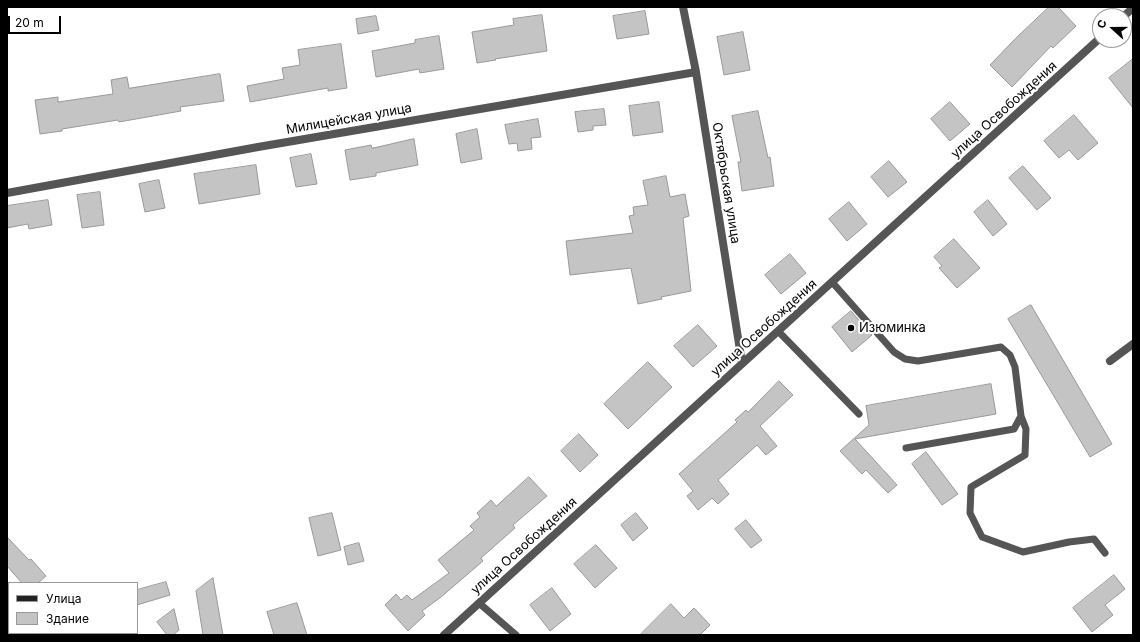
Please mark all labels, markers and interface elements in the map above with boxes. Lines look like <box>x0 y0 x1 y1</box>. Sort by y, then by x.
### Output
scale bar <box>10 8 63 34</box>
north arrow <box>1092 8 1132 48</box>
text: 20 m <box>15 15 44 30</box>
text: С <box>1094 18 1110 30</box>
street label: улица Освобождения <box>948 58 1060 162</box>
street label: Милицейская улица <box>285 100 413 138</box>
street label: Октябрьская улица <box>709 121 743 245</box>
street label: улица Освобождения <box>708 276 820 380</box>
place label: Изюминка <box>859 320 926 336</box>
marker: Изюминка <box>846 323 856 333</box>
street label: улица Освобождения <box>468 494 580 598</box>
legend <box>8 582 138 634</box>
text: Улица <box>46 591 81 606</box>
text: Здание <box>46 611 89 626</box>

